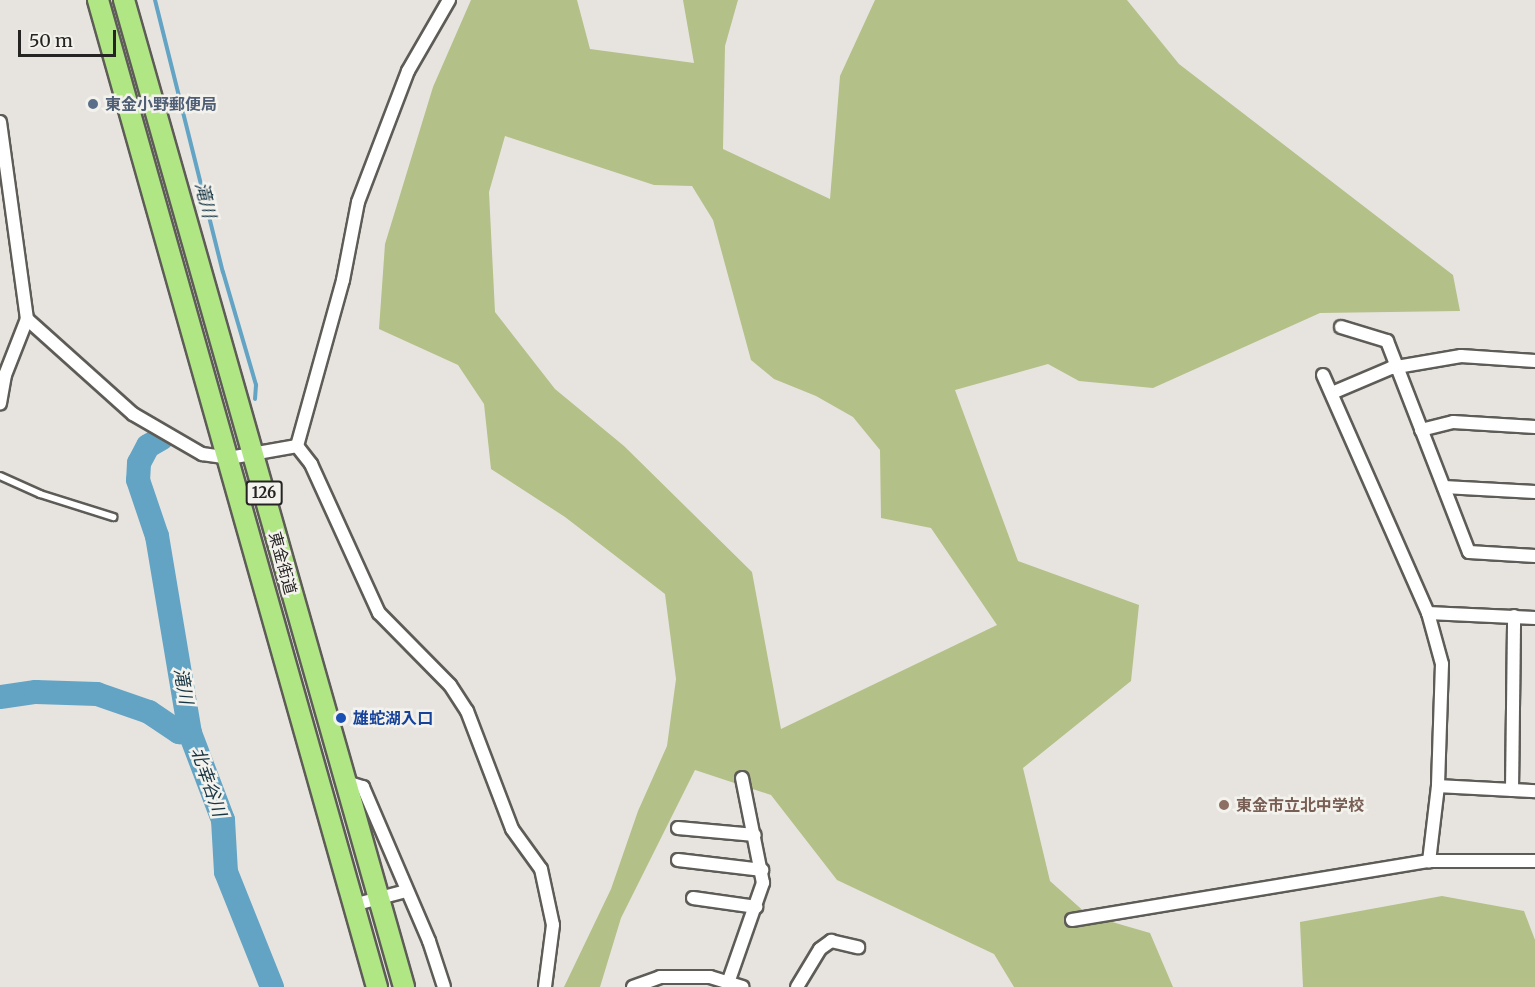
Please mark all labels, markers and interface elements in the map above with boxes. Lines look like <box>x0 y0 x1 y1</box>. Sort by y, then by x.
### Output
scale bar <box>21 18 118 56</box>
text: 50 m <box>29 29 73 52</box>
place label: 東金小野郵便局 <box>105 94 217 114</box>
marker: 東金小野郵便局 <box>86 97 100 111</box>
water label: 滝川 <box>190 180 220 220</box>
road number: 126 <box>244 481 284 505</box>
street label: 東金街道 <box>265 530 301 596</box>
water label: 滝川 <box>169 666 197 706</box>
place label: 雄蛇湖入口 <box>353 708 433 728</box>
marker: 雄蛇湖入口 <box>334 711 348 725</box>
water label: 北幸谷川 <box>186 744 230 820</box>
place label: 東金市立北中学校 <box>1236 795 1364 815</box>
marker: 東金市立北中学校 <box>1217 798 1231 812</box>

